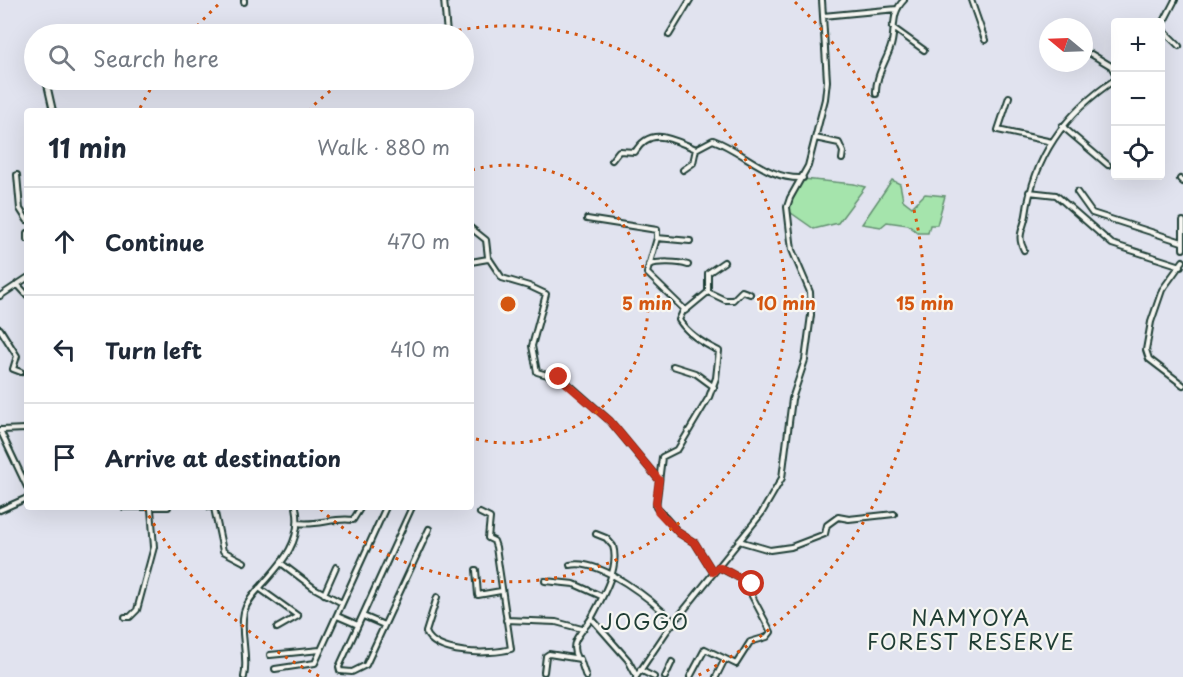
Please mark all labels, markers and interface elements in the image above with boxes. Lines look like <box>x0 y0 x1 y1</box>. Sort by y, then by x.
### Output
north arrow <box>1039 18 1093 72</box>
map controls <box>1111 18 1165 180</box>
button: + <box>1111 18 1165 72</box>
search box <box>24 24 474 90</box>
icon: search <box>45 41 78 74</box>
text: Search here <box>93 41 219 74</box>
button: − <box>1111 72 1165 126</box>
button: locate <box>1111 126 1165 180</box>
text: 11 min <box>48 128 127 167</box>
text: Walk · 880 m <box>317 132 450 162</box>
icon: ahead <box>48 225 81 258</box>
text: Continue <box>105 225 204 258</box>
text: 470 m <box>387 226 450 256</box>
text: 5 min <box>622 289 672 316</box>
text: 10 min <box>756 289 816 316</box>
text: 15 min <box>896 289 954 316</box>
centre of rings <box>498 294 518 314</box>
icon: left <box>48 333 81 366</box>
text: Turn left <box>105 333 202 366</box>
text: 410 m <box>390 334 450 364</box>
route end <box>545 363 571 389</box>
icon: arrive <box>48 441 81 474</box>
text: Arrive at destination <box>105 441 341 474</box>
route start <box>738 570 764 596</box>
district label: NAMYOYA FOREST RESERVE <box>867 601 1075 657</box>
district label: JOGGO <box>600 605 690 637</box>

